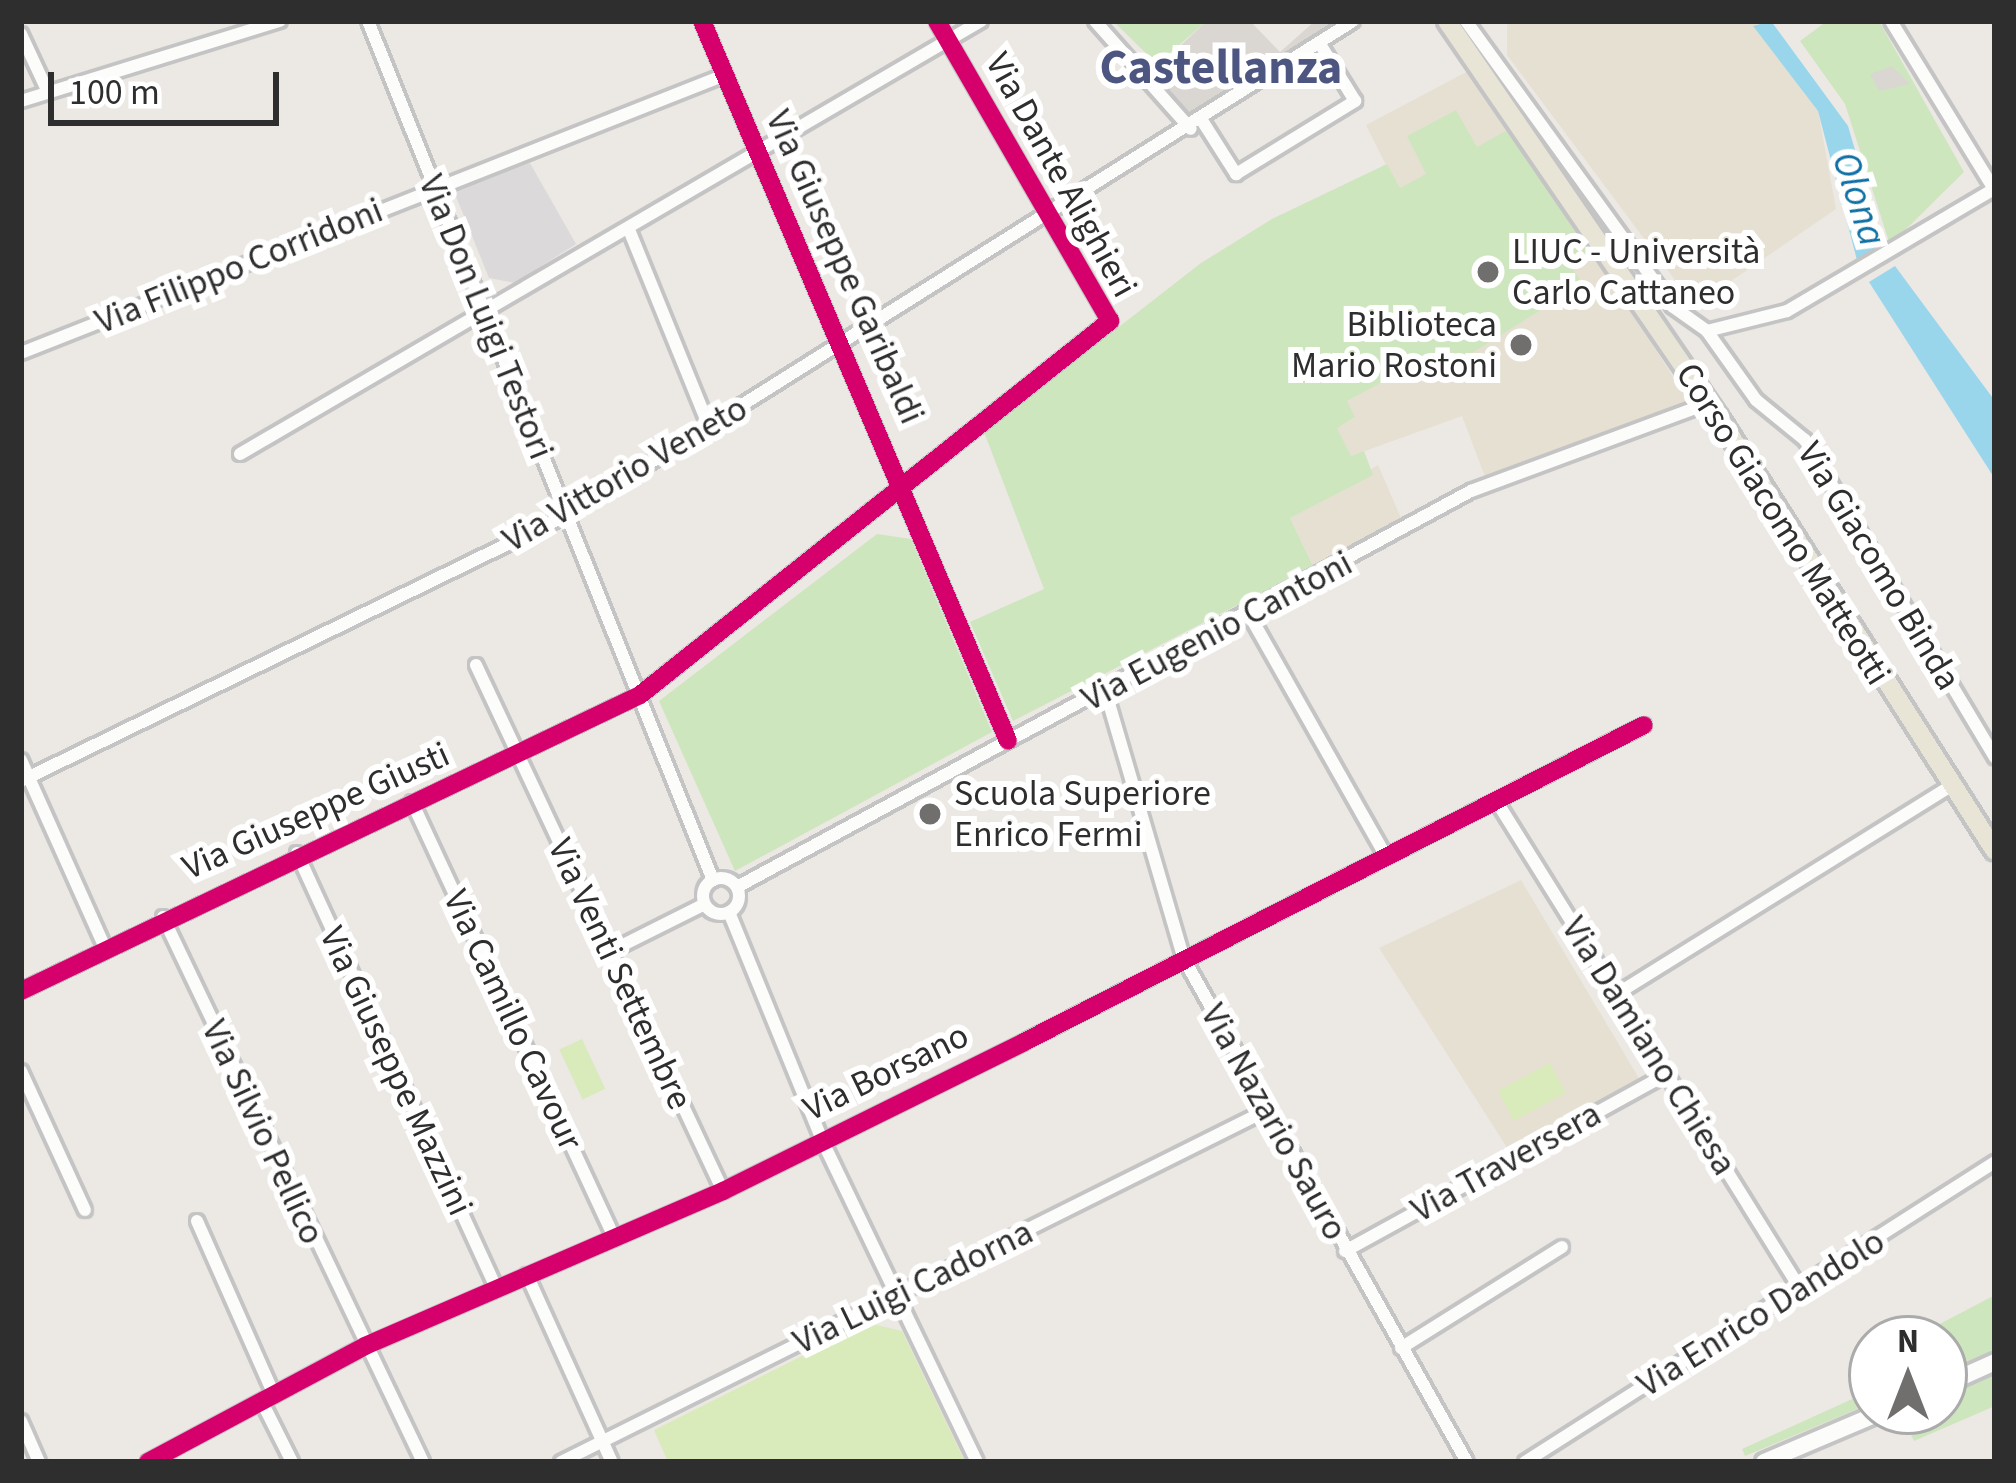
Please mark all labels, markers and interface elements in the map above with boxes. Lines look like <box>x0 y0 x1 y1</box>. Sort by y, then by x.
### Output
district label: Castellanza <box>1100 40 1342 98</box>
street label: Via Dante Alighieri <box>976 45 1146 305</box>
scale bar <box>54 48 285 122</box>
text: 100 m <box>69 67 160 118</box>
street label: Via Giuseppe Garibaldi <box>756 104 934 430</box>
water label: Olona <box>1821 146 1895 252</box>
street label: Via Don Luigi Testori <box>409 169 563 465</box>
street label: Via Filippo Corridoni <box>89 189 389 343</box>
place label: LIUC - Università Carlo Cattaneo <box>1512 229 1760 314</box>
marker: LIUC - Università Carlo Cattaneo <box>1475 259 1501 285</box>
place label: Biblioteca Mario Rostoni <box>1291 302 1497 387</box>
marker: Biblioteca Mario Rostoni <box>1508 332 1534 358</box>
street label: Corso Giacomo Matteotti <box>1666 355 1900 693</box>
street label: Via Vittorio Veneto <box>495 387 755 561</box>
street label: Via Giacomo Binda <box>1788 434 1970 698</box>
street label: Via Eugenio Cantoni <box>1074 541 1360 721</box>
street label: Via Giuseppe Giusti <box>176 733 456 889</box>
place label: Scuola Superiore Enrico Fermi <box>954 771 1211 856</box>
marker: Scuola Superiore Enrico Fermi <box>917 801 943 827</box>
street label: Via Venti Settembre <box>538 832 702 1116</box>
street label: Via Camillo Cavour <box>434 883 592 1157</box>
street label: Via Damiano Chiesa <box>1552 909 1746 1183</box>
street label: Via Giuseppe Mazzini <box>310 920 482 1222</box>
street label: Via Nazario Sauro <box>1191 996 1357 1248</box>
street label: Via Silvio Pellico <box>192 1013 334 1251</box>
street label: Via Borsano <box>796 1014 976 1130</box>
street label: Via Traversera <box>1404 1092 1608 1232</box>
street label: Via Luigi Cadorna <box>786 1210 1040 1364</box>
street label: Via Enrico Dandolo <box>1629 1220 1893 1406</box>
north arrow <box>1848 1315 1968 1435</box>
text: N <box>1897 1318 1919 1365</box>

